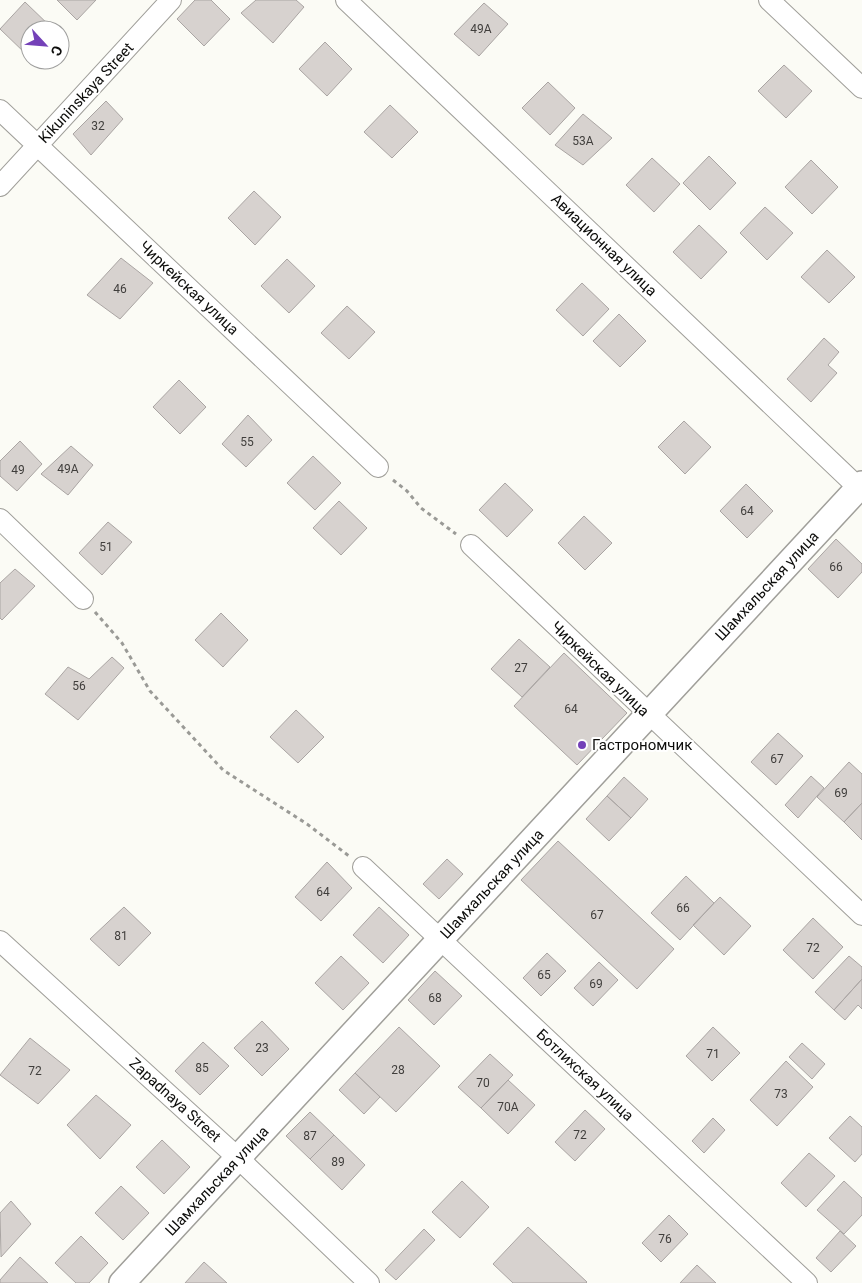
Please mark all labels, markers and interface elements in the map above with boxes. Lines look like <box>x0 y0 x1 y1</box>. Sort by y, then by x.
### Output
north arrow <box>20 20 70 70</box>
house number: 49А <box>470 22 492 36</box>
street label: Kikuninskaya Street <box>35 39 137 147</box>
text: С <box>47 43 66 58</box>
house number: 32 <box>91 119 105 133</box>
house number: 53А <box>572 134 594 148</box>
street label: Авиационная улица <box>547 190 661 300</box>
street label: Чиркейская улица <box>136 237 242 339</box>
house number: 46 <box>113 282 127 296</box>
house number: 55 <box>240 435 254 449</box>
house number: 49А <box>57 462 79 476</box>
house number: 49 <box>11 463 25 477</box>
house number: 64 <box>740 504 754 518</box>
street label: Шамхальская улица <box>712 528 822 644</box>
house number: 51 <box>99 540 113 554</box>
house number: 66 <box>829 560 843 574</box>
street label: Чиркейская улица <box>547 618 653 720</box>
house number: 27 <box>514 661 528 675</box>
house number: 56 <box>72 679 86 693</box>
house number: 64 <box>564 702 578 716</box>
place label: Гастрономчик <box>592 736 692 754</box>
marker: Гастрономчик <box>576 739 588 751</box>
house number: 67 <box>770 752 784 766</box>
house number: 69 <box>834 786 848 800</box>
street label: Шамхальская улица <box>437 826 547 942</box>
house number: 64 <box>316 885 330 899</box>
house number: 66 <box>676 901 690 915</box>
house number: 67 <box>590 908 604 922</box>
house number: 81 <box>114 929 128 943</box>
house number: 72 <box>806 941 820 955</box>
house number: 65 <box>537 968 551 982</box>
house number: 69 <box>589 977 603 991</box>
house number: 68 <box>428 991 442 1005</box>
street label: Ботлихская улица <box>533 1025 637 1125</box>
house number: 23 <box>255 1041 269 1055</box>
house number: 71 <box>706 1047 720 1061</box>
street label: Zapadnaya Street <box>126 1054 225 1146</box>
house number: 85 <box>195 1061 209 1075</box>
house number: 28 <box>391 1063 405 1077</box>
house number: 72 <box>28 1064 42 1078</box>
house number: 70 <box>476 1076 490 1090</box>
house number: 73 <box>774 1087 788 1101</box>
house number: 70А <box>497 1100 519 1114</box>
street label: Шамхальская улица <box>162 1123 272 1239</box>
house number: 72 <box>573 1128 587 1142</box>
house number: 87 <box>303 1129 317 1143</box>
house number: 89 <box>331 1155 345 1169</box>
house number: 76 <box>658 1232 672 1246</box>

